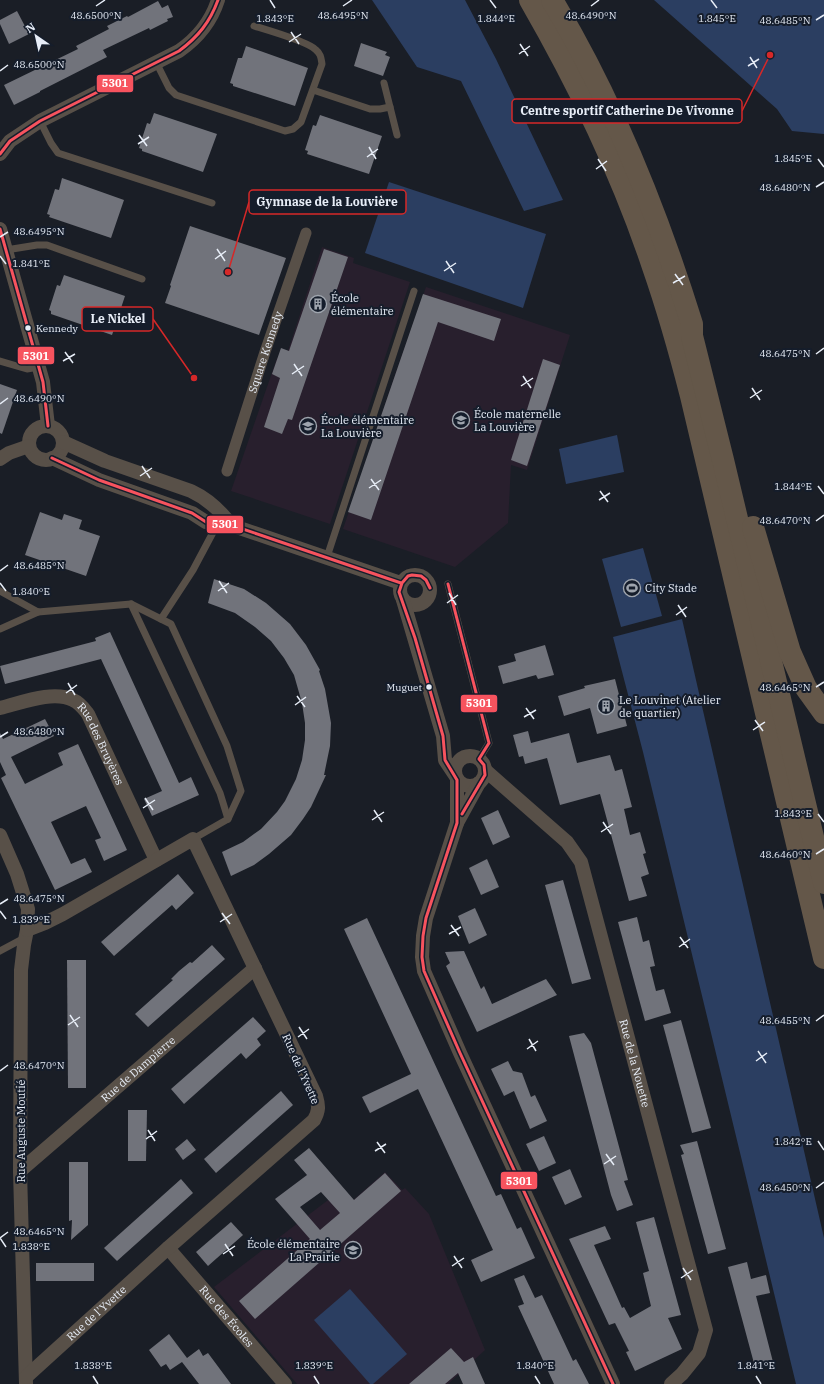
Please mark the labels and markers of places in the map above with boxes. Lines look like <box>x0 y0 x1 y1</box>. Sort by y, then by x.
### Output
callout: Centre sportif Catherine De Vivonne <box>512 99 742 123</box>
callout: Gymnase de la Louvière <box>249 190 406 214</box>
place label: École élémentaire <box>331 291 394 318</box>
building icon: École élémentaire <box>308 294 328 314</box>
callout: Le Nickel <box>82 307 153 331</box>
place label: Kennedy <box>36 322 79 335</box>
marker: Kennedy <box>23 323 33 333</box>
place label: École maternelle La Louvière <box>474 407 561 434</box>
school or university icon: École maternelle La Louvière <box>451 410 471 430</box>
place label: École élémentaire La Louvière <box>321 413 414 440</box>
school or university icon: École élémentaire La Louvière <box>298 416 318 436</box>
sports icon: City Stade <box>622 578 642 598</box>
place label: City Stade <box>645 581 697 595</box>
place label: Muguet <box>387 681 422 694</box>
marker: Muguet <box>424 682 434 692</box>
place label: Le Louvinet (Atelier de quartier) <box>619 693 721 720</box>
building icon: Le Louvinet (Atelier de quartier) <box>596 696 616 716</box>
place label: École élémentaire La Prairie <box>247 1237 340 1264</box>
school or university icon: École élémentaire La Prairie <box>343 1240 363 1260</box>

